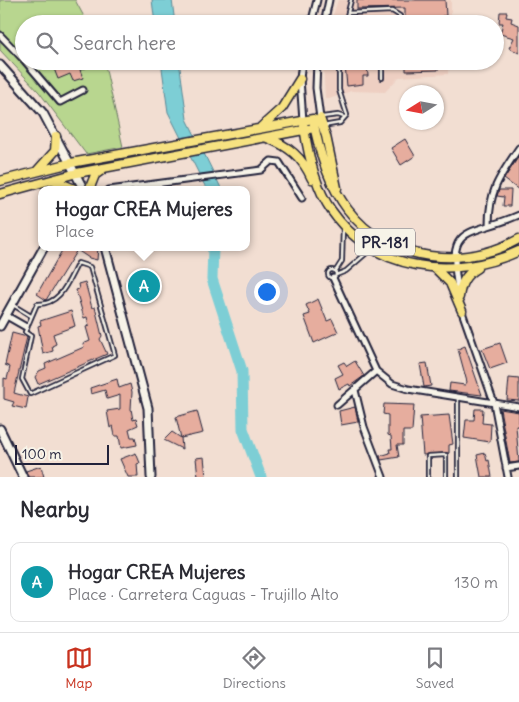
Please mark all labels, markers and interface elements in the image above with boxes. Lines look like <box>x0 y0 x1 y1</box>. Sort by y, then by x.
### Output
search box <box>15 15 504 70</box>
icon: search <box>33 29 61 57</box>
text: Search here <box>73 31 176 55</box>
north arrow <box>399 85 444 130</box>
popup <box>38 186 250 251</box>
text: Hogar CREA Mujeres <box>55 197 233 221</box>
text: Place <box>55 221 94 241</box>
road number: PR-181 <box>355 228 415 256</box>
pin: A <box>128 267 160 305</box>
your location <box>254 279 280 305</box>
scale bar <box>15 442 109 465</box>
text: 100 m <box>22 445 62 463</box>
text: Nearby <box>20 496 90 523</box>
text: Hogar CREA Mujeres <box>68 560 245 584</box>
text: A <box>32 572 42 592</box>
text: 130 m <box>454 572 498 592</box>
text: Place · Carretera Caguas - Trujillo Alto <box>68 584 339 604</box>
tab: Map <box>65 644 93 692</box>
tab: Directions <box>223 644 286 692</box>
tab: Saved <box>416 644 454 692</box>

